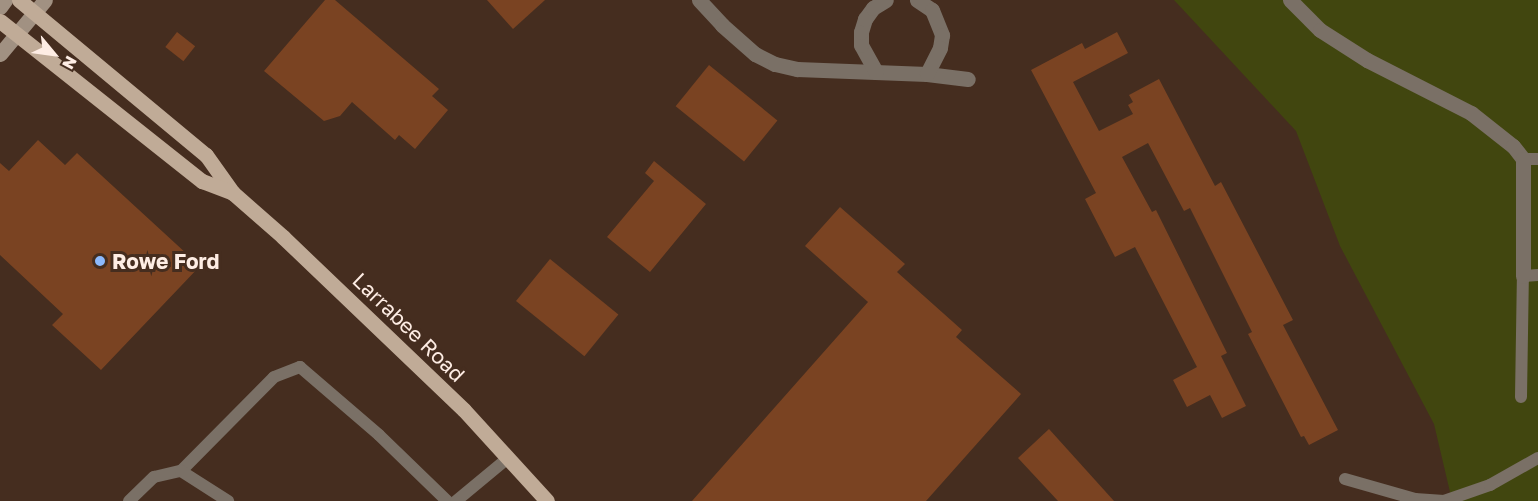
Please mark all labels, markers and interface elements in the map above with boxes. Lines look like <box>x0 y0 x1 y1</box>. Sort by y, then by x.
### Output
north arrow <box>24 24 84 84</box>
text: N <box>58 53 81 73</box>
place label: Rowe Ford <box>112 248 219 274</box>
marker: Rowe Ford <box>93 254 107 268</box>
street label: Larrabee Road <box>348 267 470 387</box>

